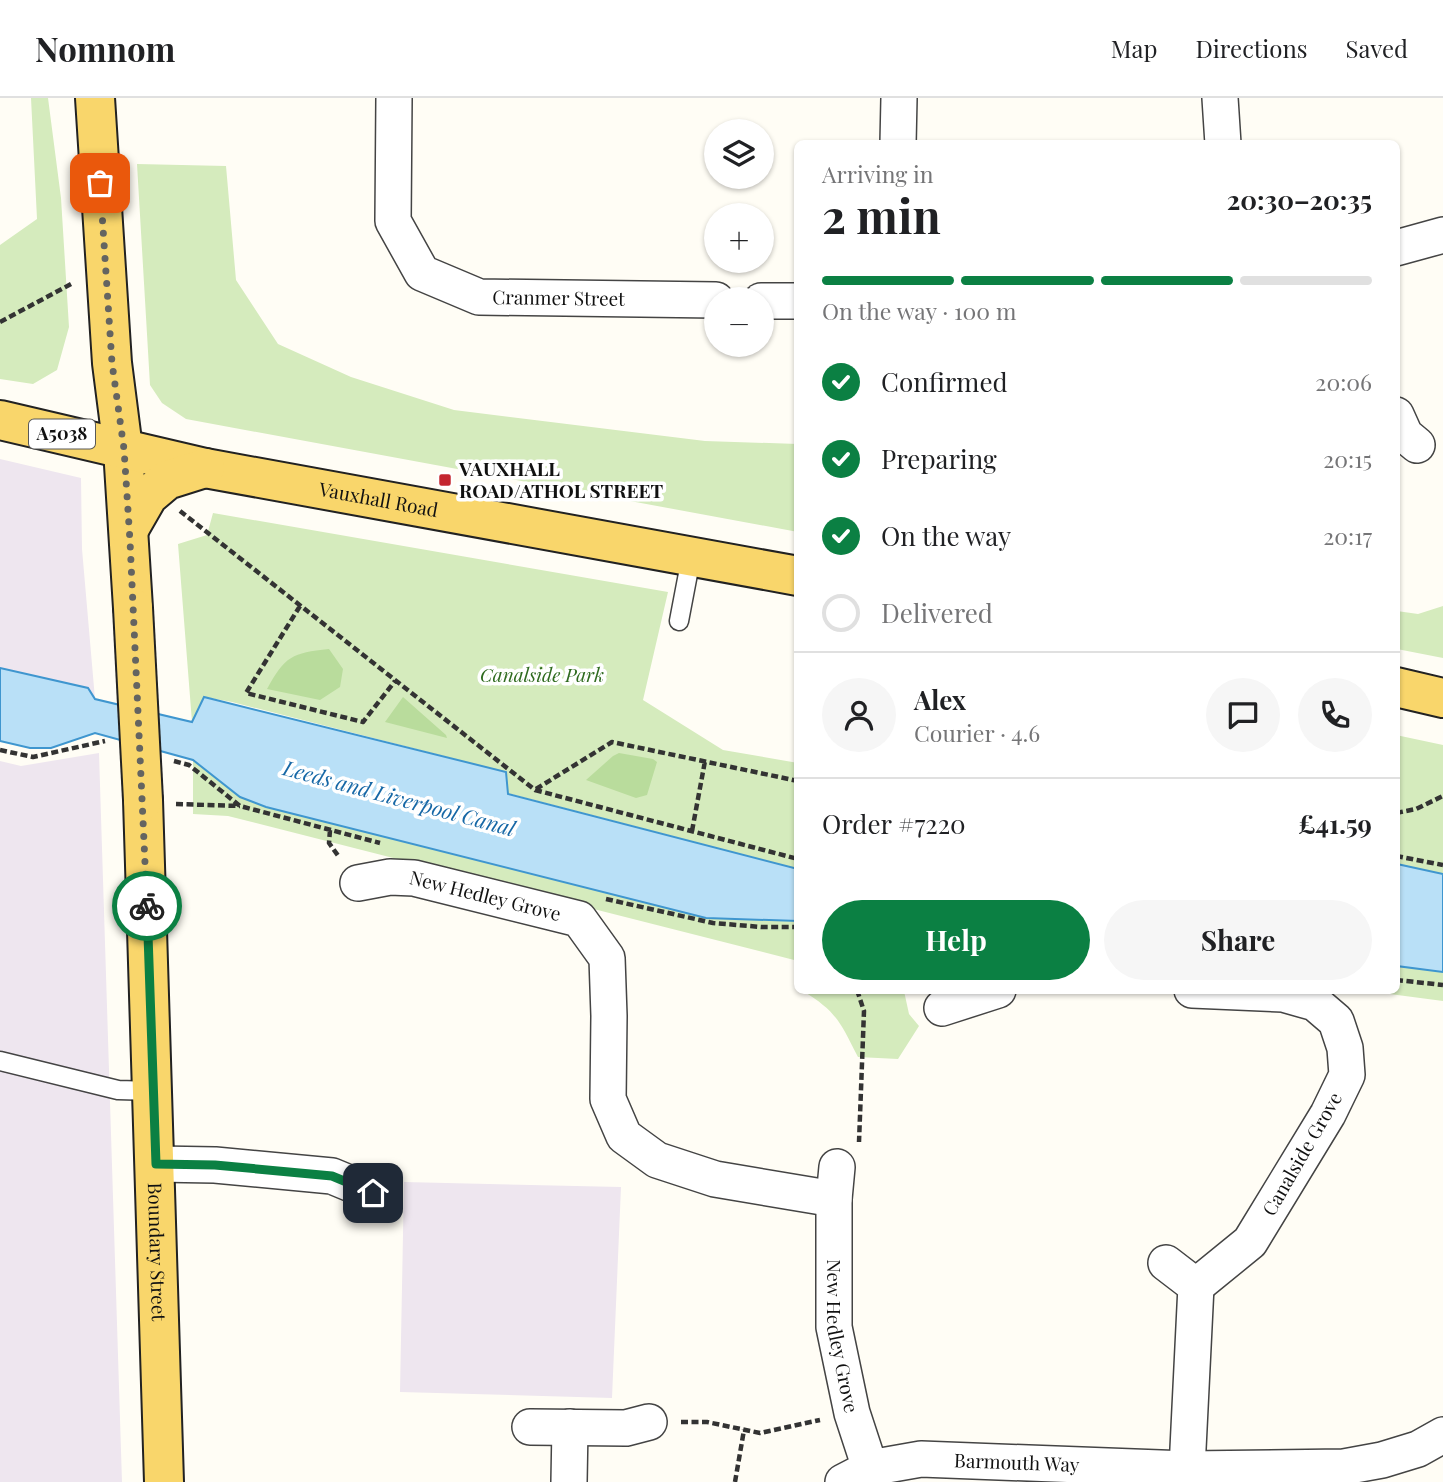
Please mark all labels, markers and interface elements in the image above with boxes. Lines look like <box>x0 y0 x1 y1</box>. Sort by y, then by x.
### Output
text: Nomnom <box>35 26 175 70</box>
text: Map <box>1111 32 1157 64</box>
text: Directions <box>1195 32 1308 64</box>
text: Saved <box>1346 32 1408 64</box>
map controls <box>704 119 774 357</box>
button: layers <box>704 119 774 189</box>
pin <box>70 153 130 213</box>
text: Arriving in <box>822 158 934 189</box>
icon: bag <box>81 164 119 202</box>
text: 20:30–20:35 <box>1227 182 1372 217</box>
text: 2 min <box>822 184 941 246</box>
button: + <box>704 203 774 273</box>
street label: Cranmer Street <box>492 283 625 311</box>
button: − <box>704 287 774 357</box>
text: On the way · 100 m <box>822 295 1016 326</box>
icon: check <box>822 363 860 401</box>
text: Confirmed <box>881 364 1008 399</box>
text: 20:06 <box>1315 366 1372 397</box>
road number: A5038 <box>29 420 95 448</box>
icon: check <box>822 440 860 478</box>
text: Preparing <box>881 441 997 476</box>
text: 20:15 <box>1323 443 1372 474</box>
place label: VAUXHALL ROAD/ATHOL STREET <box>458 455 663 503</box>
marker: VAUXHALL ROAD/ATHOL STREET <box>437 472 453 488</box>
street label: Vauxhall Road <box>316 475 440 522</box>
icon: check <box>822 517 860 555</box>
text: On the way <box>881 518 1011 553</box>
text: 20:17 <box>1323 520 1372 551</box>
text: Delivered <box>881 595 993 630</box>
park label: Canalside Park <box>480 661 604 687</box>
button: person <box>822 678 896 752</box>
button: chat <box>1206 678 1280 752</box>
button: phone <box>1298 678 1372 752</box>
text: Alex <box>914 682 966 717</box>
text: Courier · 4.6 <box>914 717 1040 748</box>
water label: Leeds and Liverpool Canal <box>279 752 520 842</box>
text: Order #7220 <box>822 806 966 841</box>
text: £41.59 <box>1298 806 1372 841</box>
street label: New Hedley Grove <box>407 863 564 926</box>
courier <box>112 871 182 941</box>
icon: bike <box>128 887 166 925</box>
button: Help <box>822 900 1090 980</box>
button: Share <box>1104 900 1372 980</box>
street label: Canalside Grove <box>1255 1087 1347 1220</box>
pin <box>343 1163 403 1223</box>
icon: home <box>354 1174 392 1212</box>
street label: Boundary Street <box>143 1182 173 1322</box>
street label: New Hedley Grove <box>822 1259 866 1415</box>
street label: Barmouth Way <box>954 1446 1080 1477</box>

